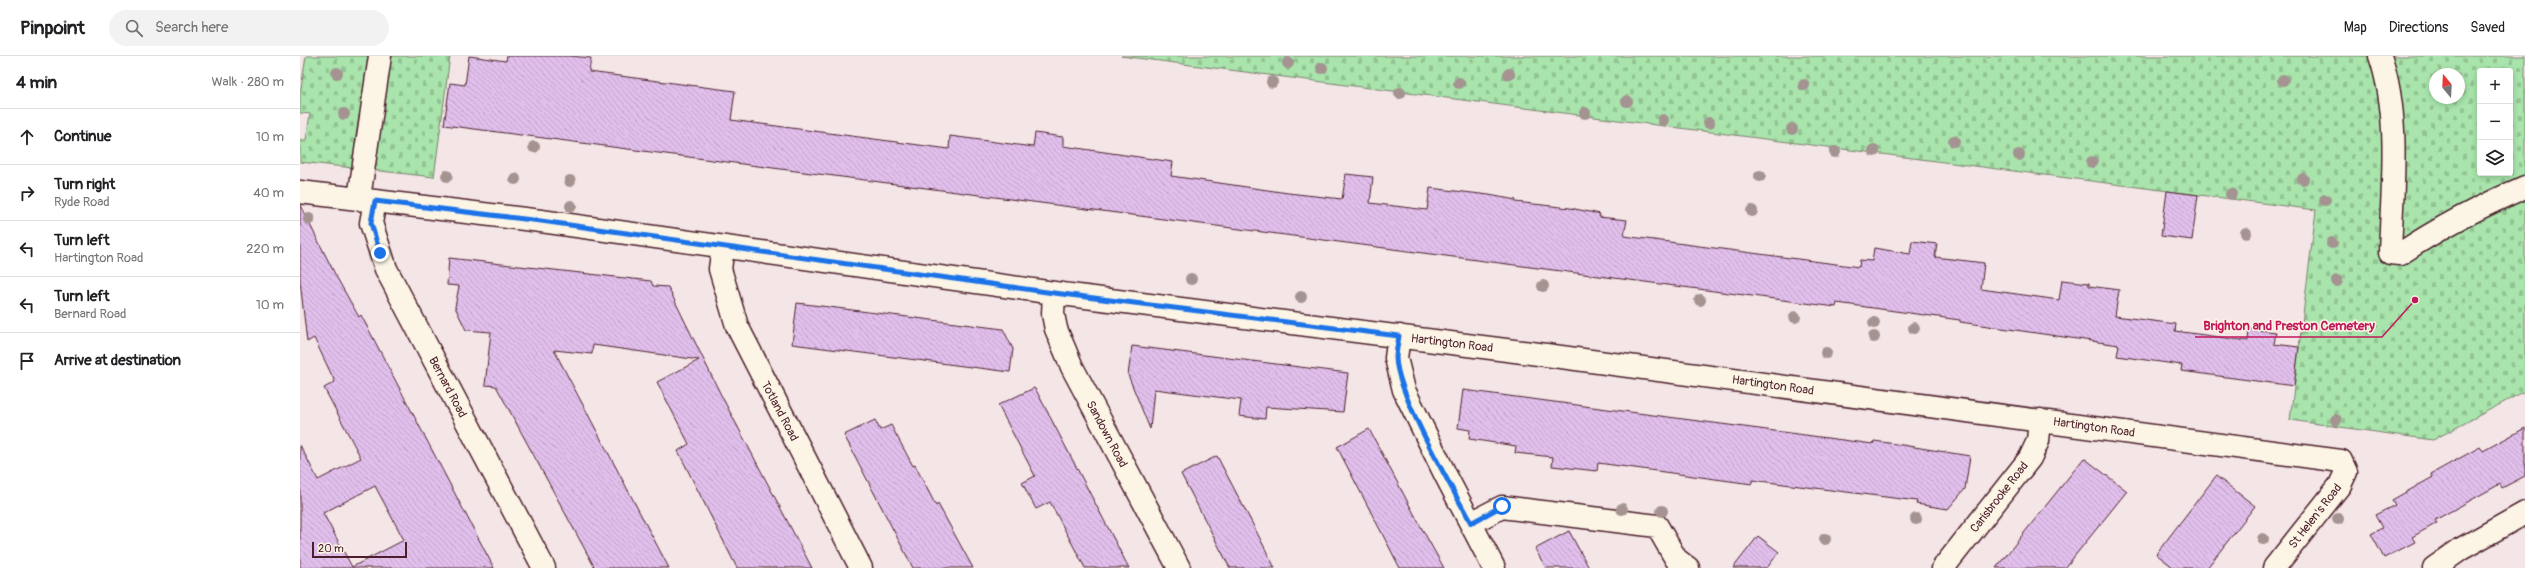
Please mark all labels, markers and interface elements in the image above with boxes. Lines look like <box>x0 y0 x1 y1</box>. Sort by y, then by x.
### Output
search box <box>109 10 389 46</box>
text: Pinpoint <box>20 16 85 40</box>
icon: search <box>123 17 145 39</box>
text: Search here <box>155 18 228 37</box>
text: Map <box>2344 19 2367 36</box>
text: Directions <box>2389 19 2448 36</box>
text: Saved <box>2470 19 2505 36</box>
north arrow <box>2429 68 2465 104</box>
map controls <box>2477 68 2513 176</box>
button: + <box>2477 68 2513 104</box>
text: 4 min <box>16 72 57 93</box>
text: Walk · 280 m <box>211 74 284 90</box>
button: − <box>2477 104 2513 140</box>
icon: ahead <box>16 126 38 148</box>
text: Continue <box>54 127 112 146</box>
text: 10 m <box>256 129 284 145</box>
button: layers <box>2477 140 2513 176</box>
text: Turn right <box>54 175 115 194</box>
icon: right <box>16 182 38 204</box>
text: 40 m <box>253 185 284 201</box>
text: Ryde Road <box>54 194 110 210</box>
text: Turn left <box>54 231 110 250</box>
icon: left <box>16 238 38 260</box>
text: 220 m <box>246 241 284 257</box>
route end <box>371 244 389 262</box>
text: Hartington Road <box>54 250 143 266</box>
text: Turn left <box>54 287 110 306</box>
icon: left <box>16 294 38 316</box>
text: 10 m <box>256 297 284 313</box>
text: Bernard Road <box>54 306 126 322</box>
callout: Brighton and Preston Cemetery <box>2195 312 2382 337</box>
text: Brighton and Preston Cemetery <box>2203 318 2375 334</box>
street label: Hartington Road <box>1410 331 1494 356</box>
icon: arrive <box>16 350 38 372</box>
text: Arrive at destination <box>54 351 181 370</box>
street label: Bernard Road <box>425 354 470 420</box>
street label: Hartington Road <box>1731 372 1815 399</box>
street label: Totland Road <box>758 379 802 444</box>
street label: Sandown Road <box>1083 398 1130 470</box>
street label: Hartington Road <box>2052 414 2136 441</box>
street label: Carisbrooke Road <box>1967 459 2032 536</box>
street label: St Helen's Road <box>2285 481 2345 552</box>
route start <box>1493 497 1511 515</box>
scale bar <box>312 540 407 559</box>
text: 20 m <box>318 542 344 555</box>

